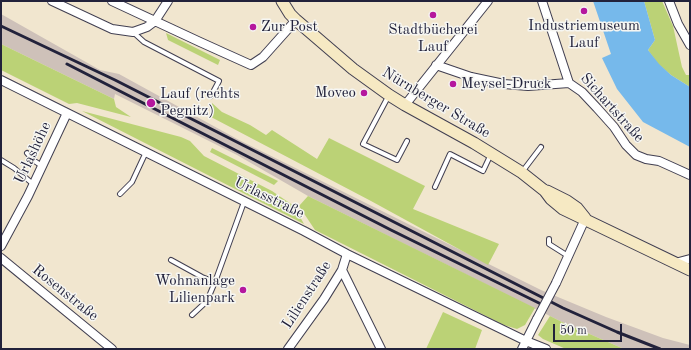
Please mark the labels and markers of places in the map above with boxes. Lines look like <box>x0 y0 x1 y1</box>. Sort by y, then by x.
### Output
marker: Industriemuseum Lauf <box>579 6 589 16</box>
marker: Stadtbücherei Lauf <box>428 10 438 20</box>
place label: Industriemuseum Lauf <box>528 17 640 52</box>
place label: Zur Post <box>261 18 318 36</box>
place label: Stadtbücherei Lauf <box>388 21 478 56</box>
marker: Zur Post <box>248 22 258 32</box>
place label: Meysel-Druck <box>461 75 552 93</box>
marker: Meysel-Druck <box>448 79 458 89</box>
place label: Moveo <box>315 84 356 102</box>
place label: Lauf (rechts Pegnitz) <box>160 85 240 120</box>
marker: Moveo <box>359 88 369 98</box>
marker: Lauf (rechts Pegnitz) <box>145 97 157 109</box>
place label: Wohnanlage Lilienpark <box>155 272 235 307</box>
marker: Wohnanlage Lilienpark <box>238 285 248 295</box>

